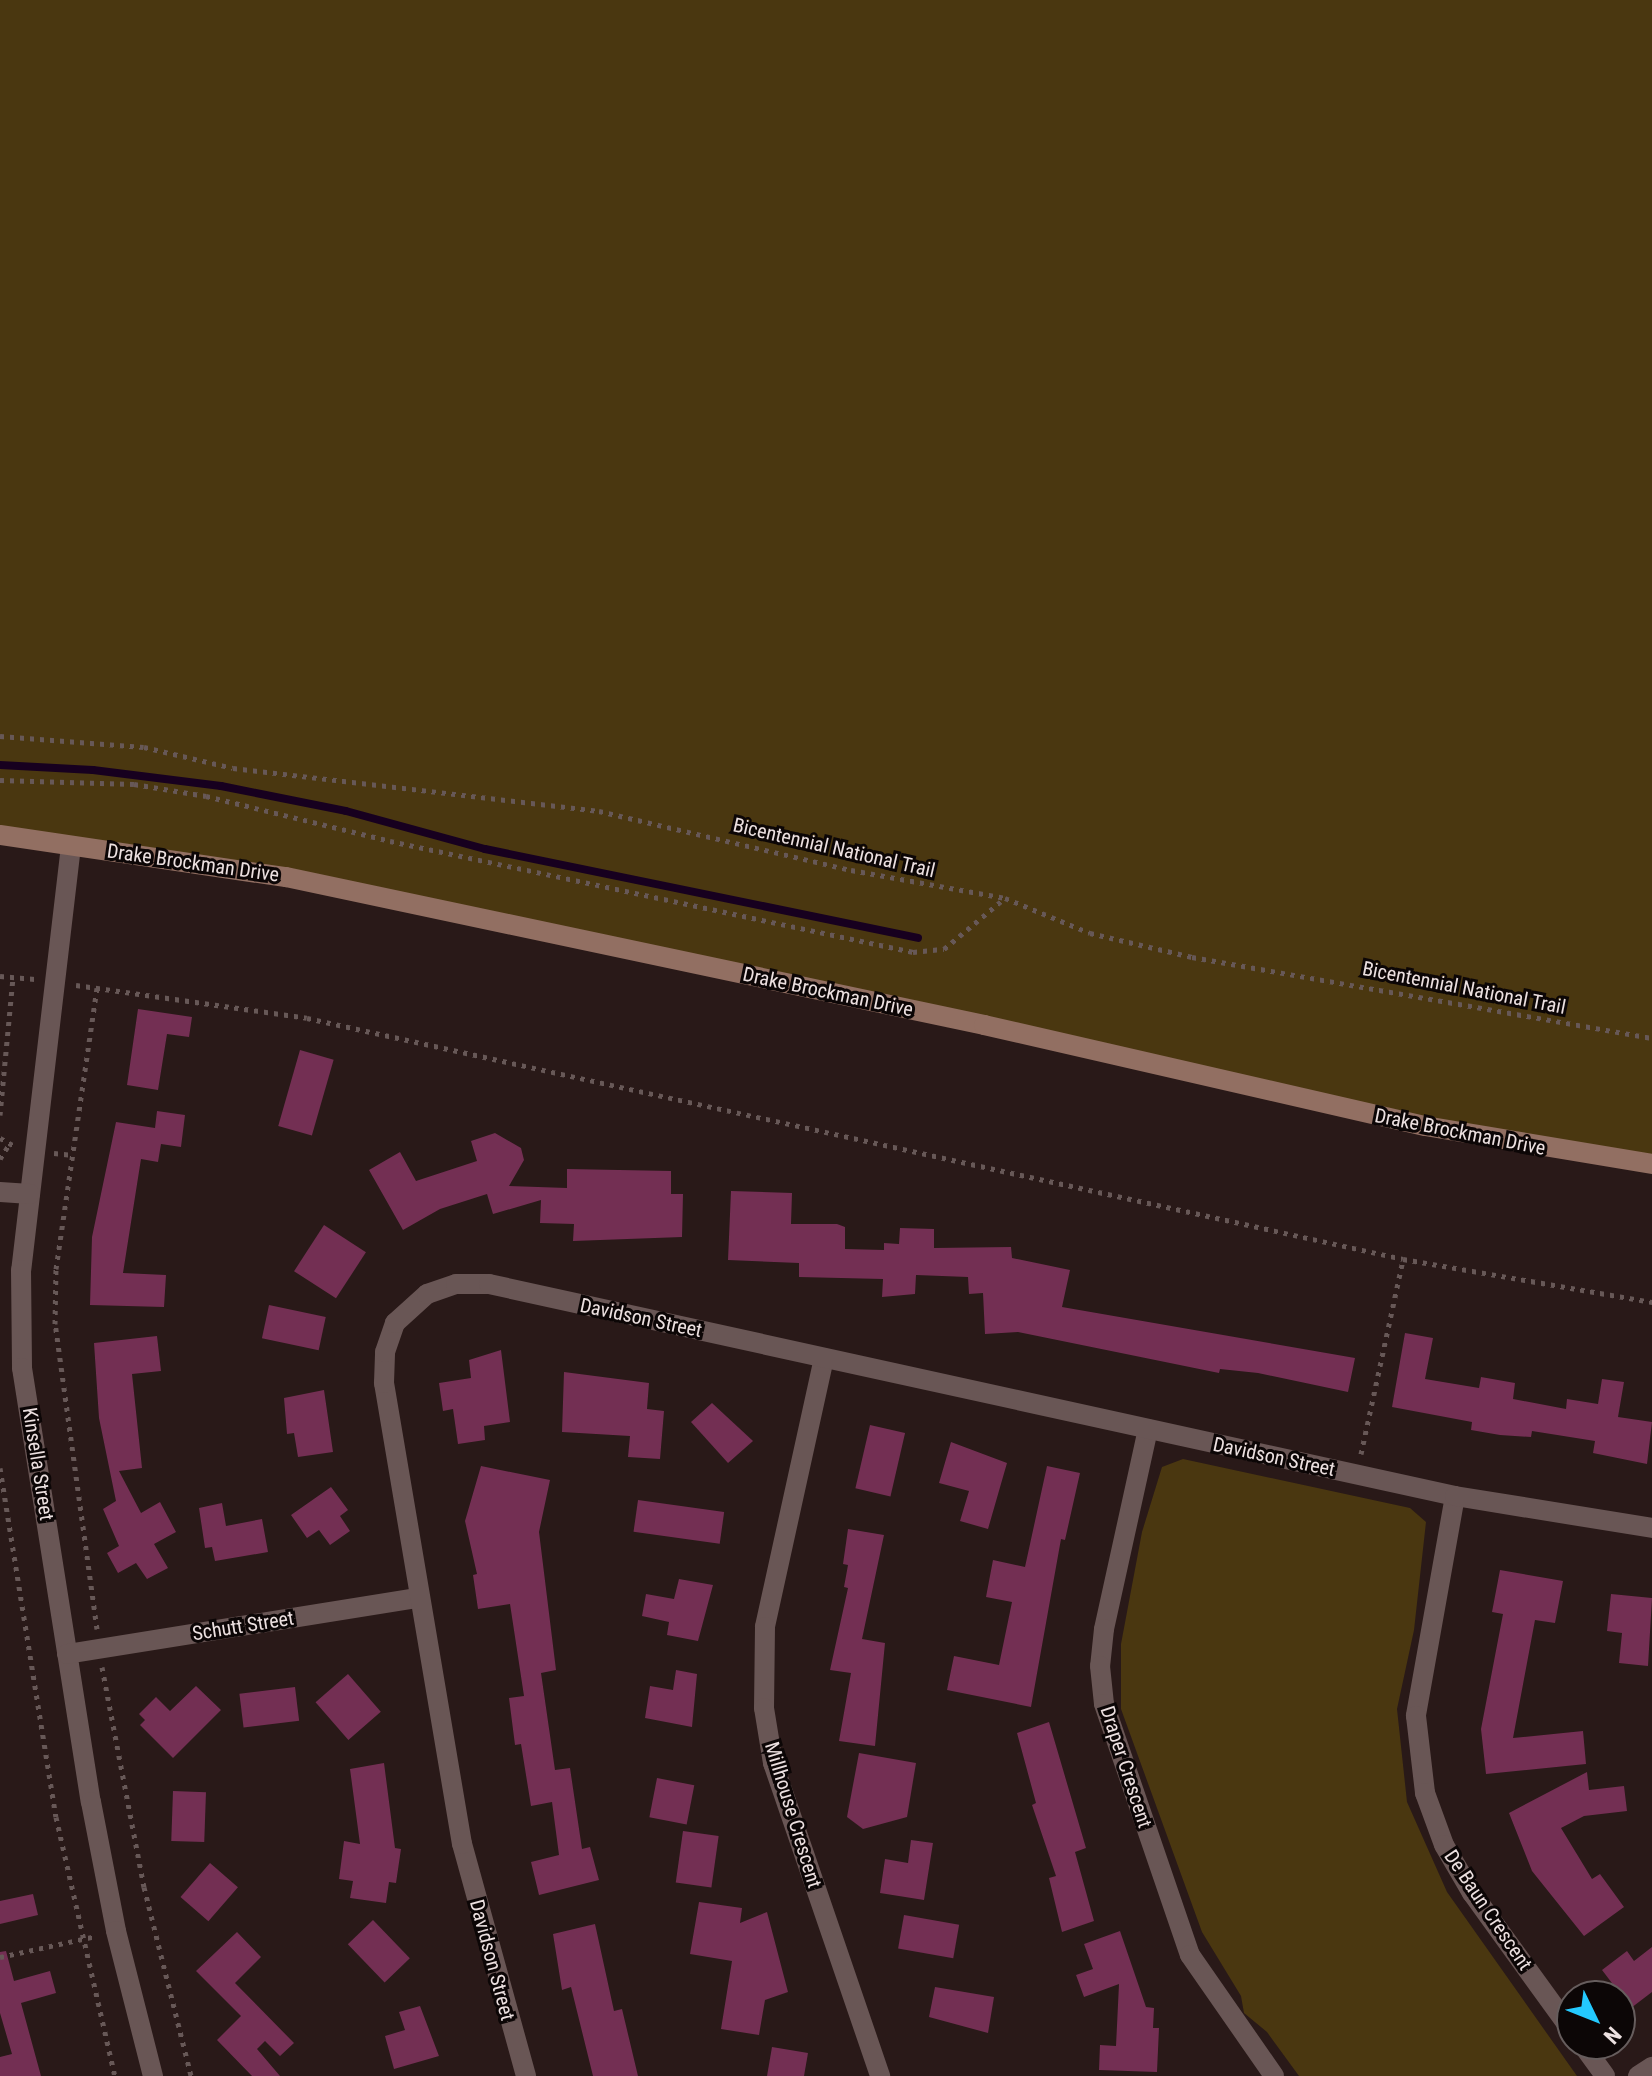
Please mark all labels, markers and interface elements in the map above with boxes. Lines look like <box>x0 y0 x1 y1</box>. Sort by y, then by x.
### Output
street label: Bicentennial National Trail <box>730 813 938 883</box>
street label: Drake Brockman Drive <box>105 839 281 887</box>
street label: Bicentennial National Trail <box>1360 956 1568 1020</box>
street label: Drake Brockman Drive <box>741 962 915 1022</box>
street label: Drake Brockman Drive <box>1373 1104 1547 1160</box>
street label: Davidson Street <box>578 1293 704 1343</box>
street label: Kinsella Street <box>17 1406 59 1522</box>
street label: Davidson Street <box>1211 1432 1337 1482</box>
street label: Schutt Street <box>191 1606 295 1646</box>
street label: Draper Crescent <box>1095 1703 1157 1831</box>
street label: Millhouse Crescent <box>759 1739 827 1891</box>
street label: De Baun Crescent <box>1439 1845 1537 1975</box>
street label: Davidson Street <box>464 1897 520 2023</box>
north arrow <box>1556 1980 1636 2060</box>
text: N <box>1599 2022 1626 2049</box>

